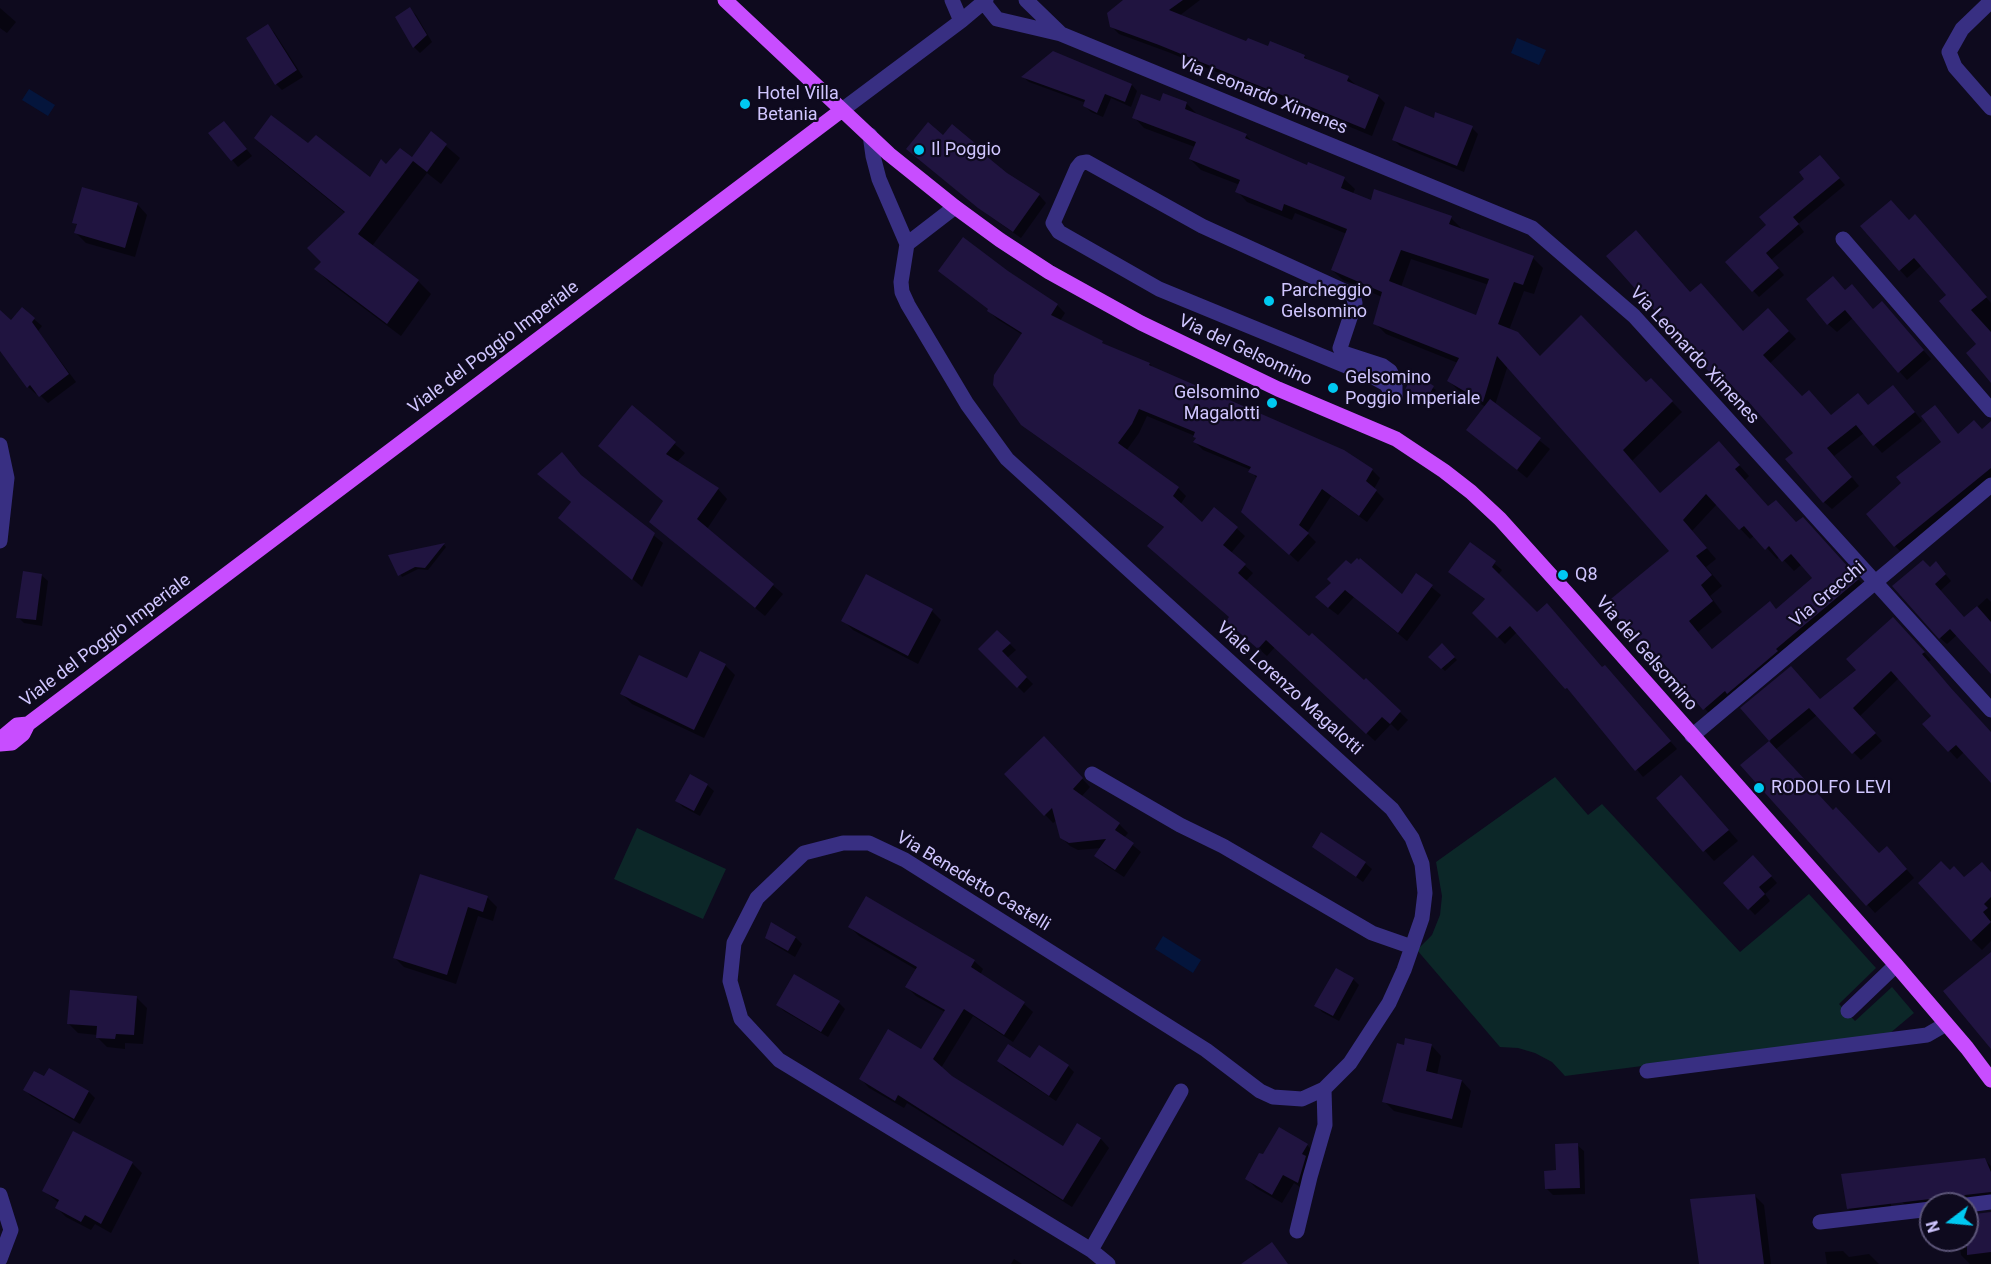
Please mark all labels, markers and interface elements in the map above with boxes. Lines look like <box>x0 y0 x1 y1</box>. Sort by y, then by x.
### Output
street label: Via Leonardo Ximenes <box>1176 52 1350 140</box>
place label: Hotel Villa Betania <box>757 83 839 125</box>
marker: Hotel Villa Betania <box>738 97 752 111</box>
place label: Il Poggio <box>931 139 1001 161</box>
marker: Il Poggio <box>912 143 926 157</box>
street label: Viale del Poggio Imperiale <box>404 277 584 419</box>
place label: Parcheggio Gelsomino <box>1281 280 1372 322</box>
street label: Via Leonardo Ximenes <box>1625 283 1763 429</box>
marker: Parcheggio Gelsomino <box>1262 294 1276 308</box>
street label: Via del Gelsomino <box>1175 311 1315 391</box>
place label: Gelsomino Poggio Imperiale <box>1345 367 1480 410</box>
marker: Gelsomino Poggio Imperiale <box>1326 381 1340 395</box>
place label: Gelsomino Magalotti <box>1174 382 1260 424</box>
marker: Gelsomino Magalotti <box>1265 396 1279 410</box>
street label: Via Grecchi <box>1786 557 1870 633</box>
place label: Q8 <box>1575 564 1598 586</box>
marker: Q8 <box>1556 568 1570 582</box>
street label: Viale del Poggio Imperiale <box>16 570 196 712</box>
street label: Via del Gelsomino <box>1590 592 1702 716</box>
street label: Viale Lorenzo Magalotti <box>1212 618 1366 760</box>
place label: RODOLFO LEVI <box>1771 777 1891 799</box>
marker: RODOLFO LEVI <box>1752 781 1766 795</box>
street label: Via Benedetto Castelli <box>892 827 1054 937</box>
north arrow <box>1919 1192 1979 1252</box>
text: N <box>1922 1219 1944 1235</box>

